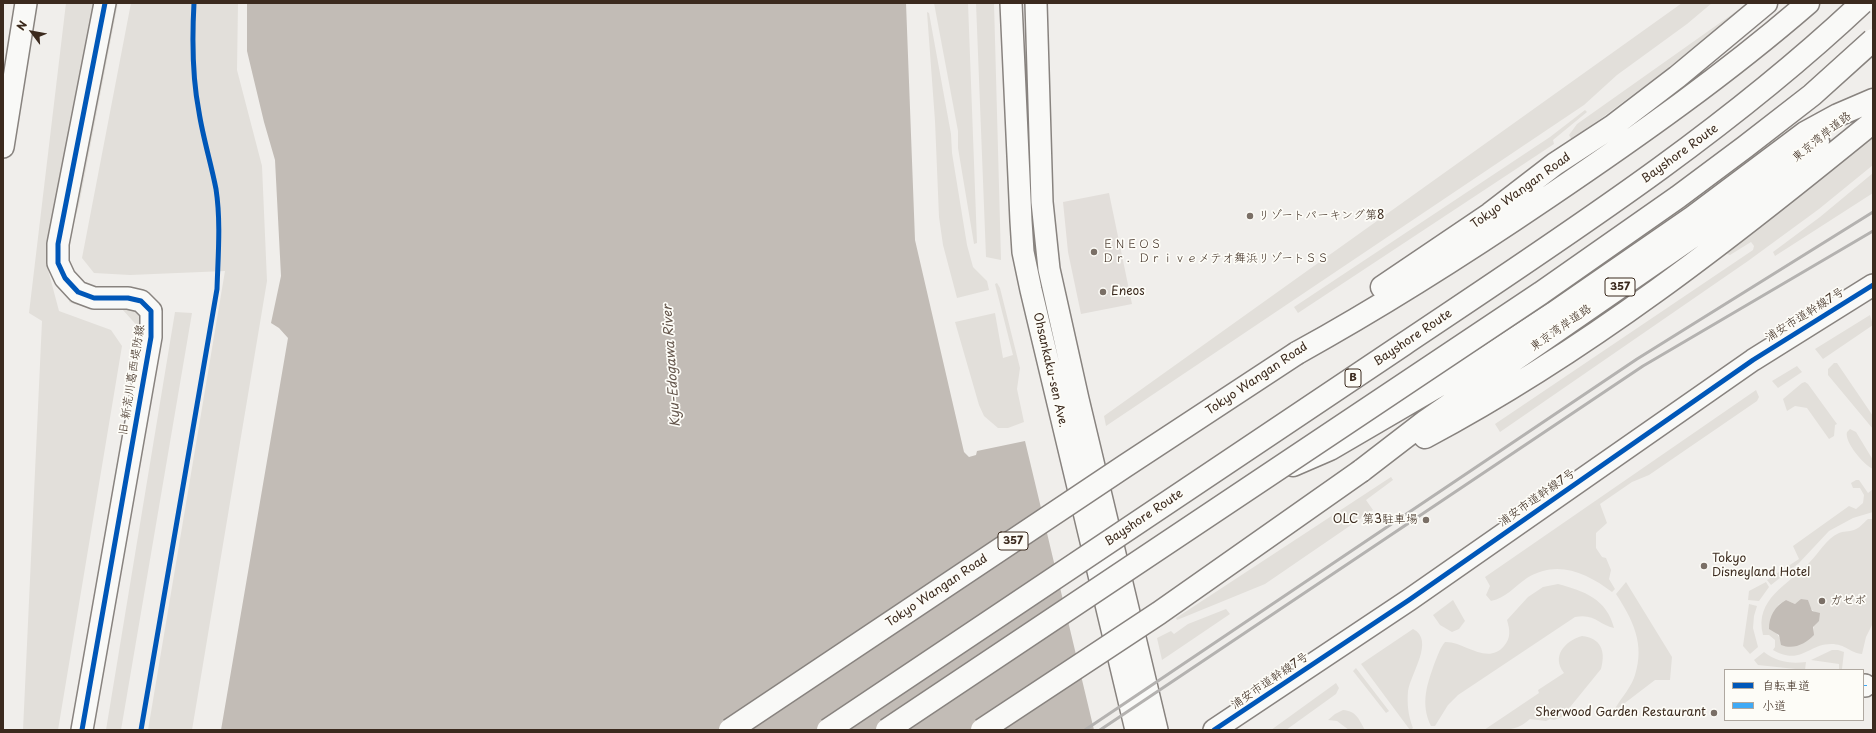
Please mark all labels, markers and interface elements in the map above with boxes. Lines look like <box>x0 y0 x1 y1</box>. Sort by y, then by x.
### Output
north arrow <box>12 12 52 52</box>
text: N <box>12 17 31 34</box>
street label: 東京湾岸道路 <box>1789 109 1855 165</box>
street label: Bayshore Route <box>1639 121 1721 187</box>
street label: Tokyo Wangan Road <box>1468 150 1574 232</box>
place label: リゾートパーキング第8 <box>1258 209 1385 223</box>
marker: リゾートパーキング第8 <box>1245 211 1255 221</box>
place label: ＥＮＥＯＳ Ｄｒ．Ｄｒｉｖｅメテオ舞浜リゾートＳＳ <box>1102 238 1329 266</box>
marker: ＥＮＥＯＳ Ｄｒ．Ｄｒｉｖｅメテオ舞浜リゾートＳＳ <box>1089 247 1099 257</box>
road number: 357 <box>1605 278 1635 296</box>
place label: Eneos <box>1111 285 1145 299</box>
street label: 浦安市道幹線7号 <box>1763 285 1847 345</box>
marker: Eneos <box>1098 287 1108 297</box>
street label: 東京湾岸道路 <box>1527 301 1595 355</box>
water label: Kyu-Edogawa River <box>660 304 684 428</box>
street label: Bayshore Route <box>1371 306 1455 370</box>
street label: Ohsankaku-sen Ave. <box>1030 311 1070 429</box>
street label: 旧 新荒川葛西堤防線 <box>116 324 148 436</box>
street label: Tokyo Wangan Road <box>1203 340 1311 418</box>
road number: B <box>1345 369 1361 387</box>
street label: 浦安市道幹線7号 <box>1496 466 1578 530</box>
street label: Bayshore Route <box>1102 486 1186 550</box>
place label: OLC 第3駐車場 <box>1333 513 1418 527</box>
marker: OLC 第3駐車場 <box>1421 515 1431 525</box>
road number: 357 <box>998 532 1028 550</box>
street label: Tokyo Wangan Road <box>883 552 991 630</box>
place label: Tokyo Disneyland Hotel <box>1712 552 1810 580</box>
marker: Tokyo Disneyland Hotel <box>1699 561 1709 571</box>
place label: ガゼボ <box>1830 594 1866 608</box>
marker: ガゼボ <box>1817 596 1827 606</box>
street label: 浦安市道幹線7号 <box>1228 650 1312 712</box>
legend <box>1724 669 1864 721</box>
text: 自転車道 <box>1762 676 1810 694</box>
text: 小道 <box>1762 696 1786 714</box>
place label: Sherwood Garden Restaurant <box>1535 706 1706 720</box>
marker: Sherwood Garden Restaurant <box>1709 708 1719 718</box>

